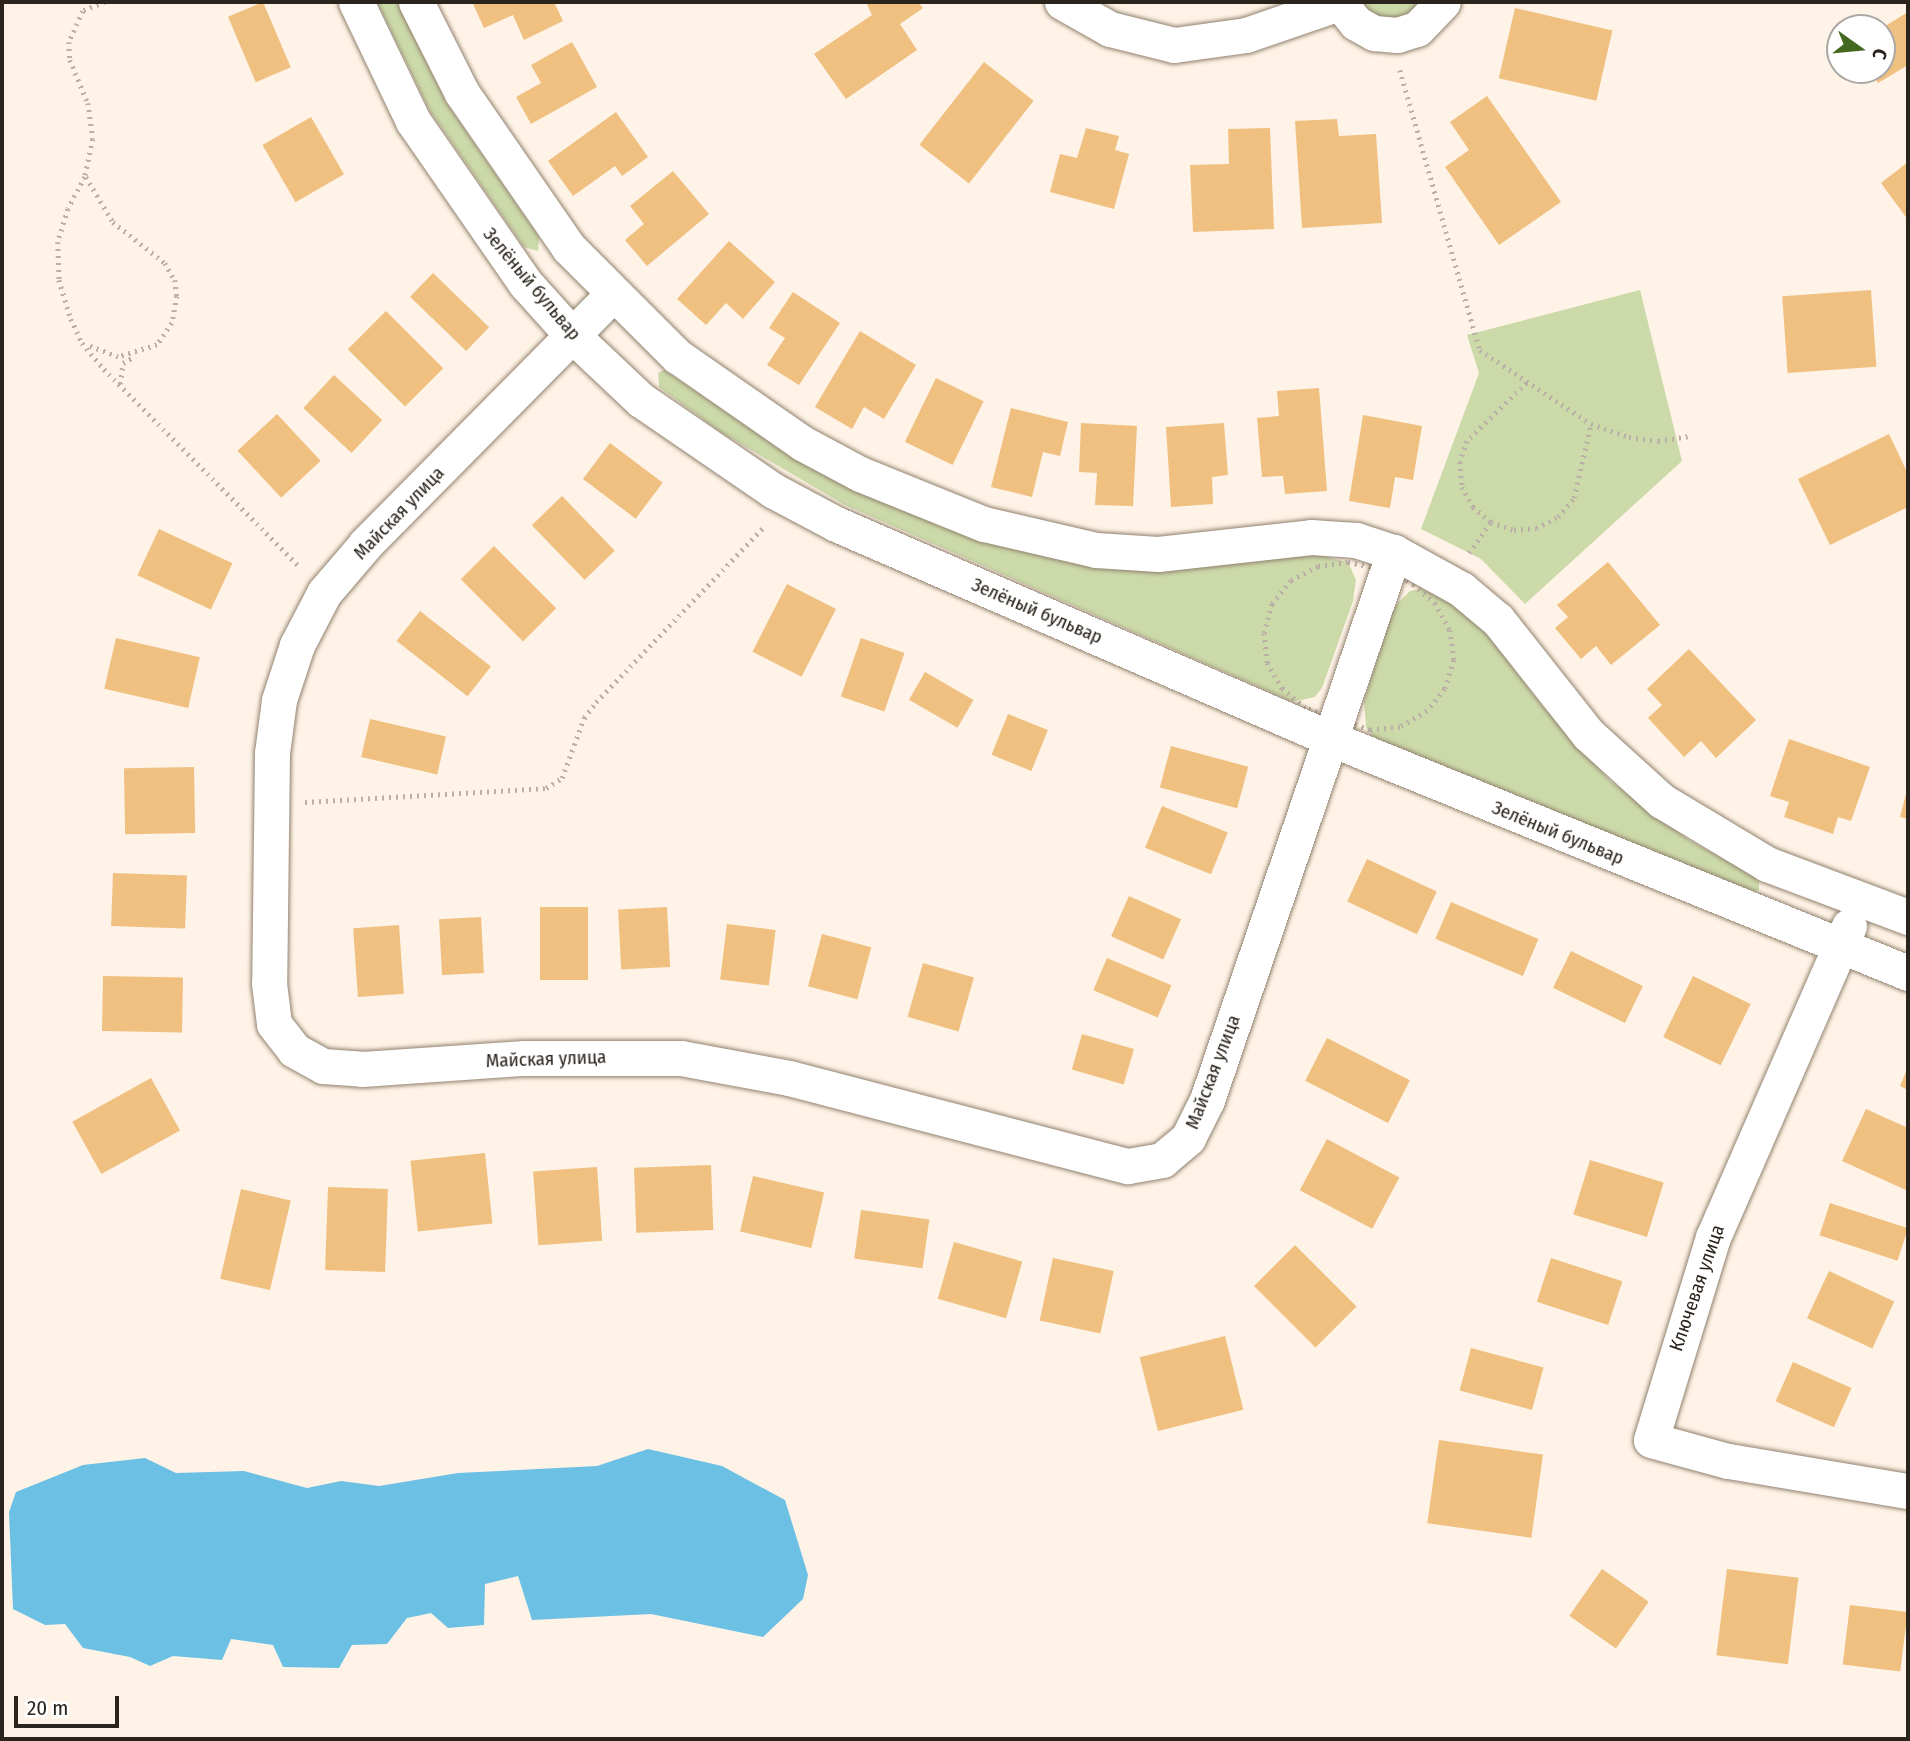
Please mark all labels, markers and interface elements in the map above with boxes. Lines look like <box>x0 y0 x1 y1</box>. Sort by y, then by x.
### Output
north arrow <box>1826 14 1896 84</box>
text: С <box>1867 46 1892 62</box>
street label: Зелёный бульвар <box>478 223 586 345</box>
street label: Майская улица <box>349 462 449 564</box>
street label: Зелёный бульвар <box>968 573 1106 649</box>
street label: Зелёный бульвар <box>1489 796 1627 870</box>
street label: Майская улица <box>1181 1012 1245 1132</box>
street label: Майская улица <box>485 1046 607 1072</box>
street label: Ключевая улица <box>1665 1222 1729 1354</box>
scale bar <box>18 1682 122 1726</box>
text: 20 m <box>27 1695 68 1721</box>

